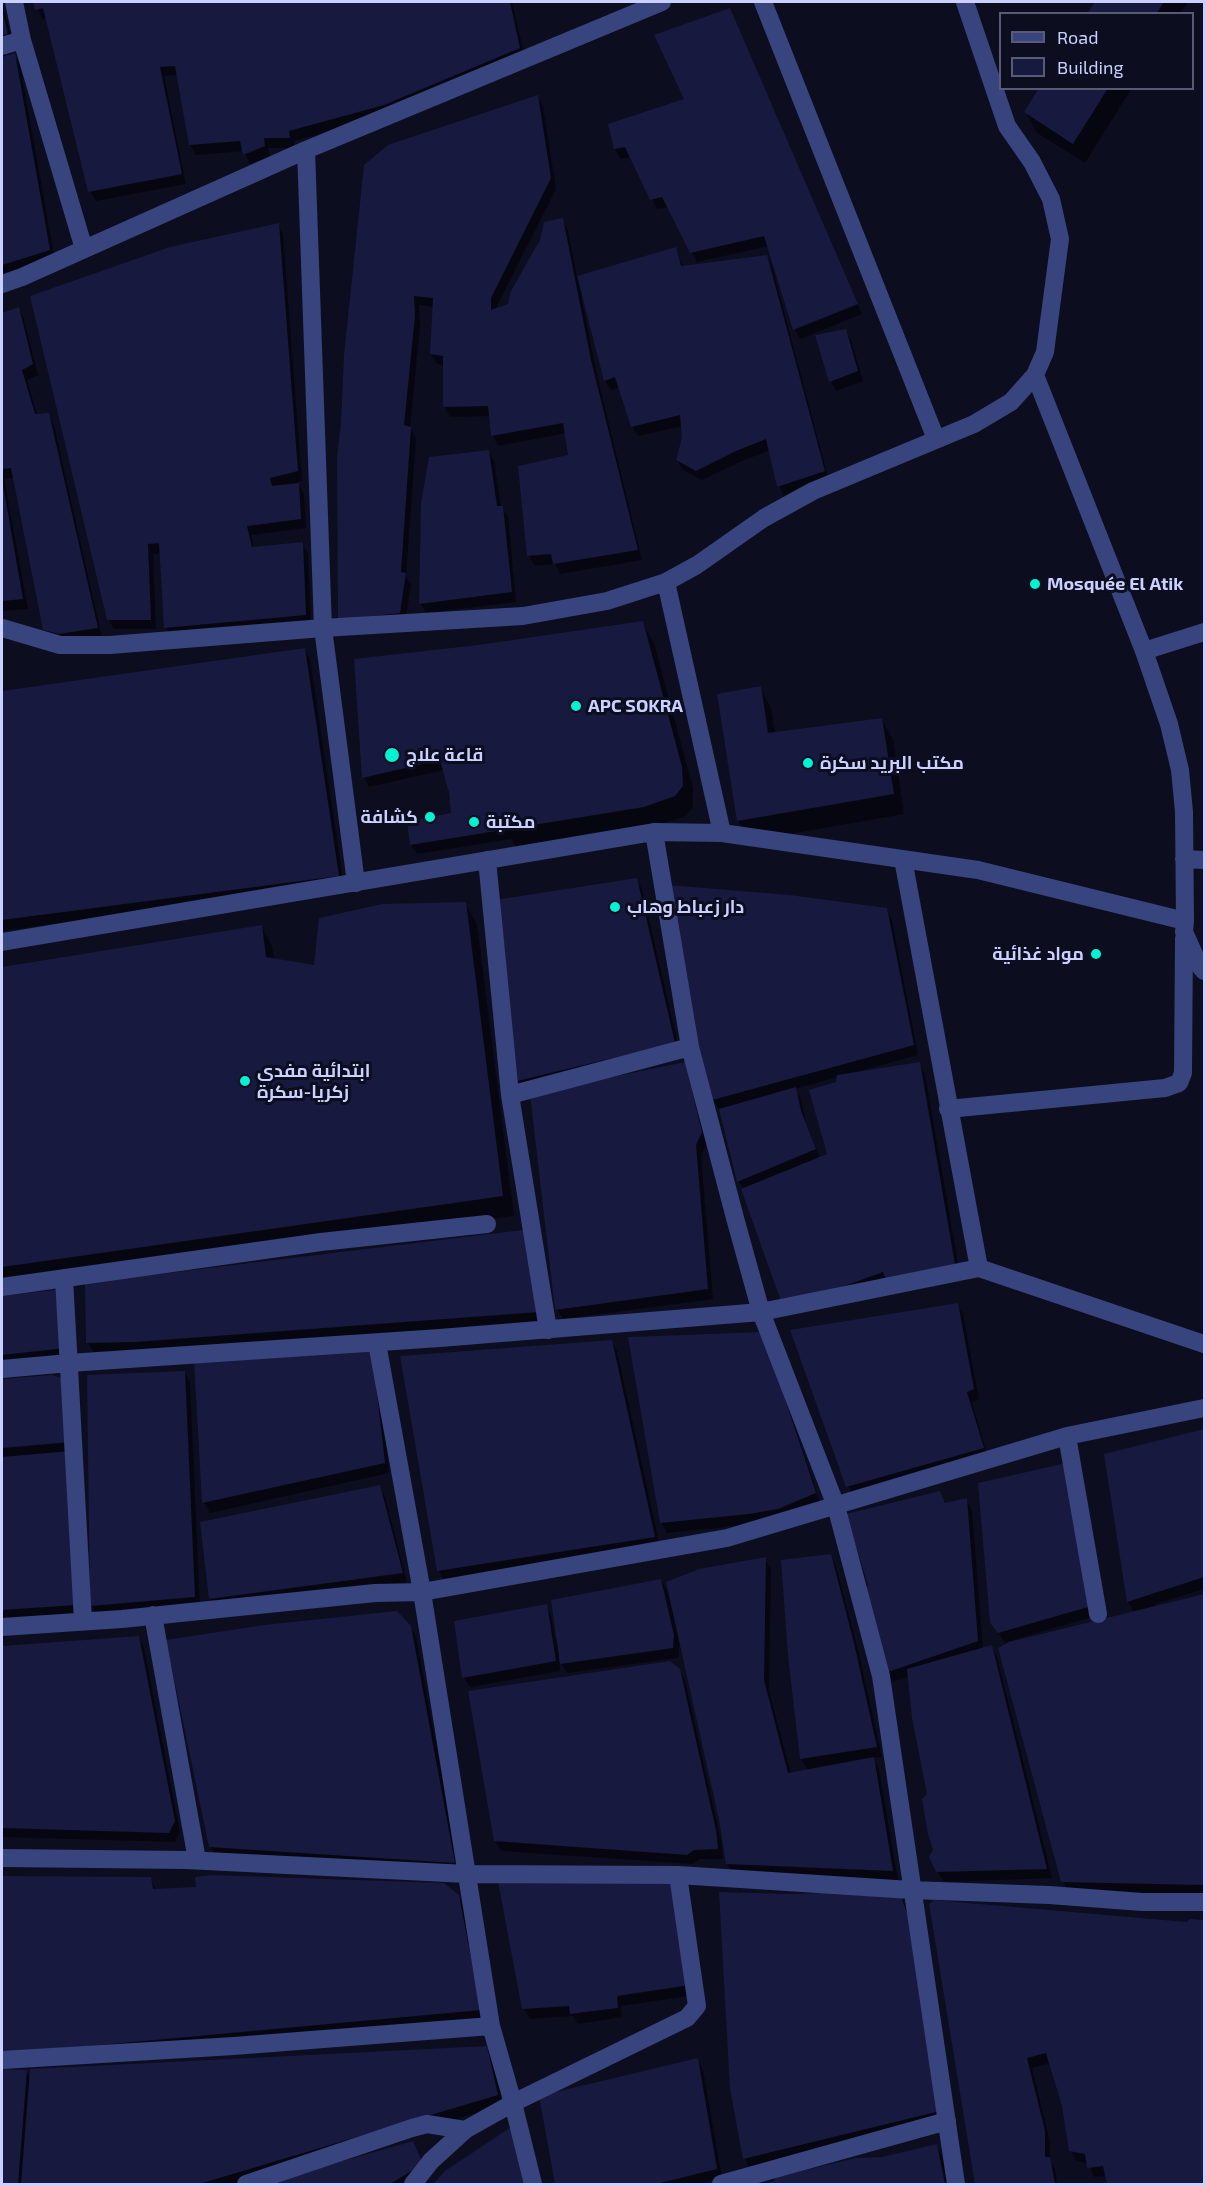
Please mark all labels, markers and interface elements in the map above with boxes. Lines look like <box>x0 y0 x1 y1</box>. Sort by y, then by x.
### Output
legend <box>999 12 1194 90</box>
text: Road <box>1057 26 1098 48</box>
text: Building <box>1057 56 1124 78</box>
place label: Mosquée El Atik <box>1047 573 1183 595</box>
marker: Mosquée El Atik <box>1028 577 1042 591</box>
place label: APC SOKRA <box>588 695 683 717</box>
marker: APC SOKRA <box>569 699 583 713</box>
place label: قاعة علاج <box>406 744 483 766</box>
marker: قاعة علاج <box>383 746 401 764</box>
place label: مكتب البريد سكرة <box>820 752 964 774</box>
marker: مكتب البريد سكرة <box>801 756 815 770</box>
place label: كشافة <box>361 806 418 828</box>
marker: كشافة <box>423 810 437 824</box>
place label: مكتبة <box>486 811 535 833</box>
marker: مكتبة <box>467 815 481 829</box>
place label: دار زعباط وهاب <box>627 896 744 918</box>
marker: دار زعباط وهاب <box>608 900 622 914</box>
place label: مواد غذائية <box>992 943 1084 965</box>
marker: مواد غذائية <box>1089 947 1103 961</box>
place label: ابتدائية مفدي زكريا-سكرة <box>257 1060 370 1102</box>
marker: ابتدائية مفدي زكريا-سكرة <box>238 1074 252 1088</box>

